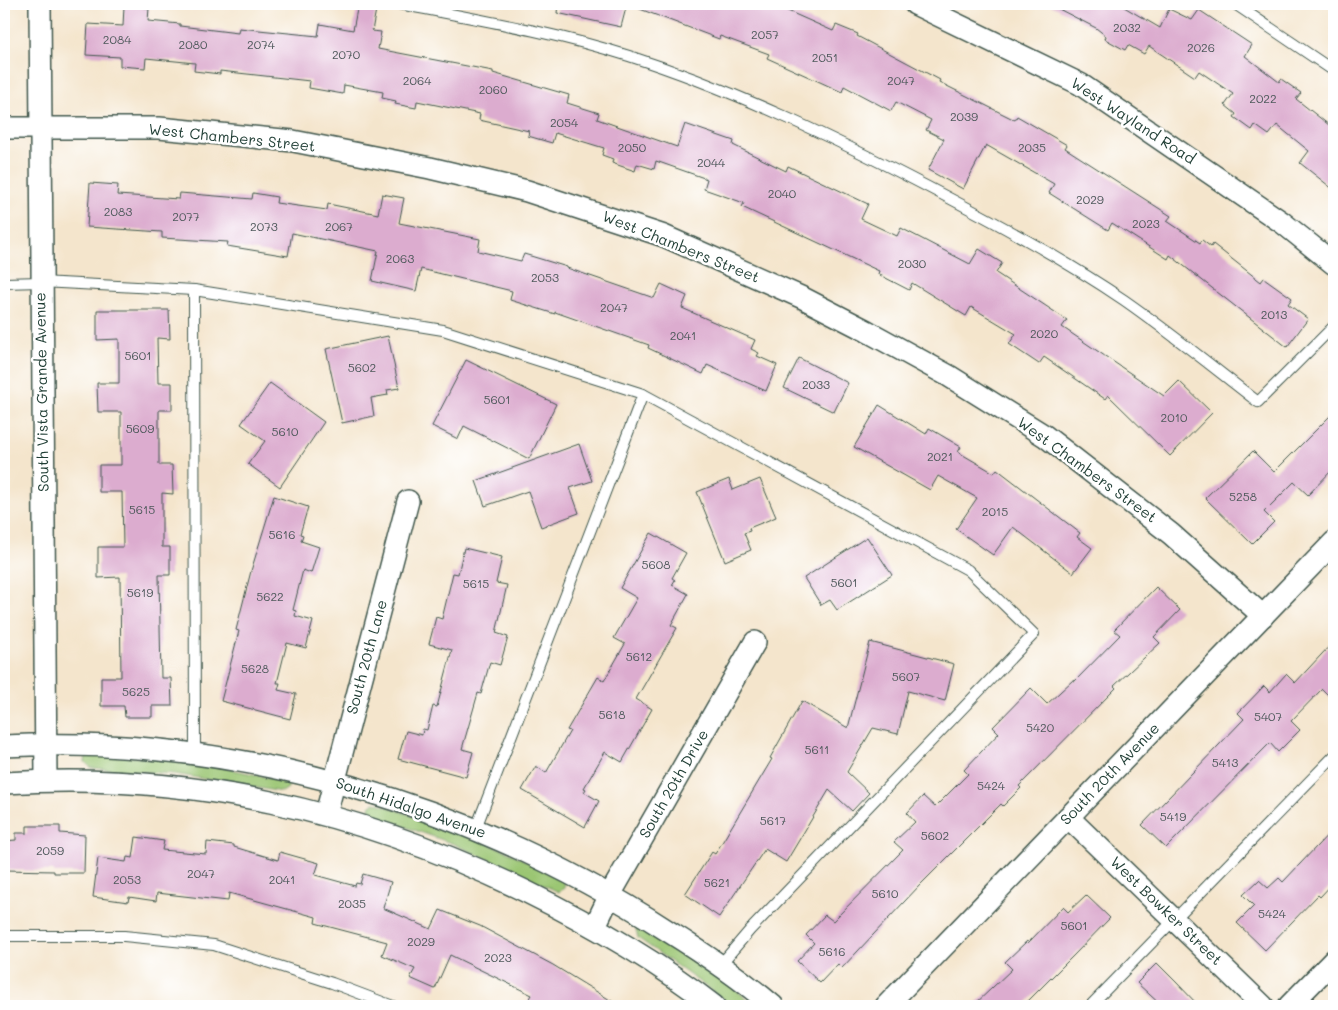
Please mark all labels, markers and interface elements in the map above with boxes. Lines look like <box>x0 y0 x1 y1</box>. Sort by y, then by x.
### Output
house number: 2032 <box>1113 19 1141 35</box>
house number: 2057 <box>751 26 779 42</box>
house number: 2084 <box>103 31 131 47</box>
house number: 2080 <box>179 36 208 52</box>
house number: 2074 <box>247 36 275 52</box>
house number: 2026 <box>1187 39 1215 55</box>
house number: 2070 <box>332 46 361 62</box>
house number: 2051 <box>812 49 838 65</box>
house number: 2064 <box>403 72 431 88</box>
house number: 2047 <box>887 72 915 88</box>
street label: West Wayland Road <box>1067 72 1200 168</box>
house number: 2060 <box>479 81 508 97</box>
house number: 2022 <box>1249 90 1277 106</box>
house number: 2039 <box>950 108 978 124</box>
house number: 2054 <box>550 114 578 130</box>
street label: West Chambers Street <box>148 118 317 156</box>
house number: 2050 <box>618 139 647 155</box>
house number: 2035 <box>1018 139 1046 155</box>
house number: 2044 <box>697 154 725 170</box>
house number: 2040 <box>768 185 797 201</box>
house number: 2029 <box>1076 191 1104 207</box>
house number: 2083 <box>104 203 132 219</box>
street label: West Chambers Street <box>600 205 763 287</box>
house number: 2077 <box>172 208 200 224</box>
house number: 2023 <box>1132 215 1160 231</box>
house number: 2073 <box>250 218 278 234</box>
house number: 2067 <box>325 218 353 234</box>
house number: 2063 <box>386 250 414 266</box>
house number: 2030 <box>898 255 927 271</box>
house number: 2053 <box>531 269 559 285</box>
street label: South Vista Grande Avenue <box>29 292 53 492</box>
house number: 2047 <box>600 299 628 315</box>
house number: 2013 <box>1261 306 1287 322</box>
house number: 2020 <box>1030 325 1059 341</box>
house number: 2041 <box>670 327 696 343</box>
house number: 5601 <box>124 347 152 363</box>
house number: 5602 <box>348 359 376 375</box>
house number: 2033 <box>802 376 830 392</box>
house number: 5601 <box>483 391 511 407</box>
house number: 2010 <box>1161 409 1188 425</box>
street label: West Chambers Street <box>1014 412 1161 527</box>
house number: 5609 <box>126 420 154 436</box>
house number: 5610 <box>271 423 299 439</box>
house number: 2021 <box>927 448 953 464</box>
house number: 5258 <box>1229 488 1257 504</box>
house number: 5615 <box>129 501 155 517</box>
house number: 2015 <box>982 503 1008 519</box>
house number: 5616 <box>269 526 295 542</box>
house number: 5608 <box>642 556 670 572</box>
house number: 5601 <box>830 574 858 590</box>
house number: 5615 <box>463 575 489 591</box>
house number: 5619 <box>127 584 153 600</box>
house number: 5622 <box>256 588 284 604</box>
street label: South 20th Lane <box>341 597 391 716</box>
house number: 5612 <box>626 648 652 664</box>
house number: 5628 <box>241 660 269 676</box>
house number: 5607 <box>892 668 920 684</box>
house number: 5625 <box>122 683 150 699</box>
house number: 5618 <box>599 706 625 722</box>
house number: 5407 <box>1254 708 1282 724</box>
street label: South 20th Avenue <box>1055 718 1163 829</box>
house number: 5420 <box>1026 719 1055 735</box>
street label: South 20th Drive <box>634 725 712 842</box>
house number: 5611 <box>805 741 829 757</box>
house number: 5413 <box>1212 754 1238 770</box>
street label: South Hidalgo Avenue <box>334 772 489 842</box>
house number: 5424 <box>977 777 1005 793</box>
house number: 5419 <box>1160 808 1186 824</box>
house number: 5617 <box>760 812 786 828</box>
house number: 5602 <box>921 827 949 843</box>
house number: 2059 <box>36 842 64 858</box>
street label: West Bowker Street <box>1106 852 1227 969</box>
house number: 2047 <box>187 865 215 881</box>
house number: 2053 <box>113 871 141 887</box>
house number: 2041 <box>269 871 295 887</box>
house number: 5621 <box>704 874 730 890</box>
house number: 5610 <box>871 885 899 901</box>
house number: 2035 <box>338 895 366 911</box>
house number: 5424 <box>1258 905 1286 921</box>
house number: 5601 <box>1060 917 1088 933</box>
house number: 2029 <box>407 933 435 949</box>
house number: 5616 <box>819 943 845 959</box>
house number: 2023 <box>484 949 512 965</box>

